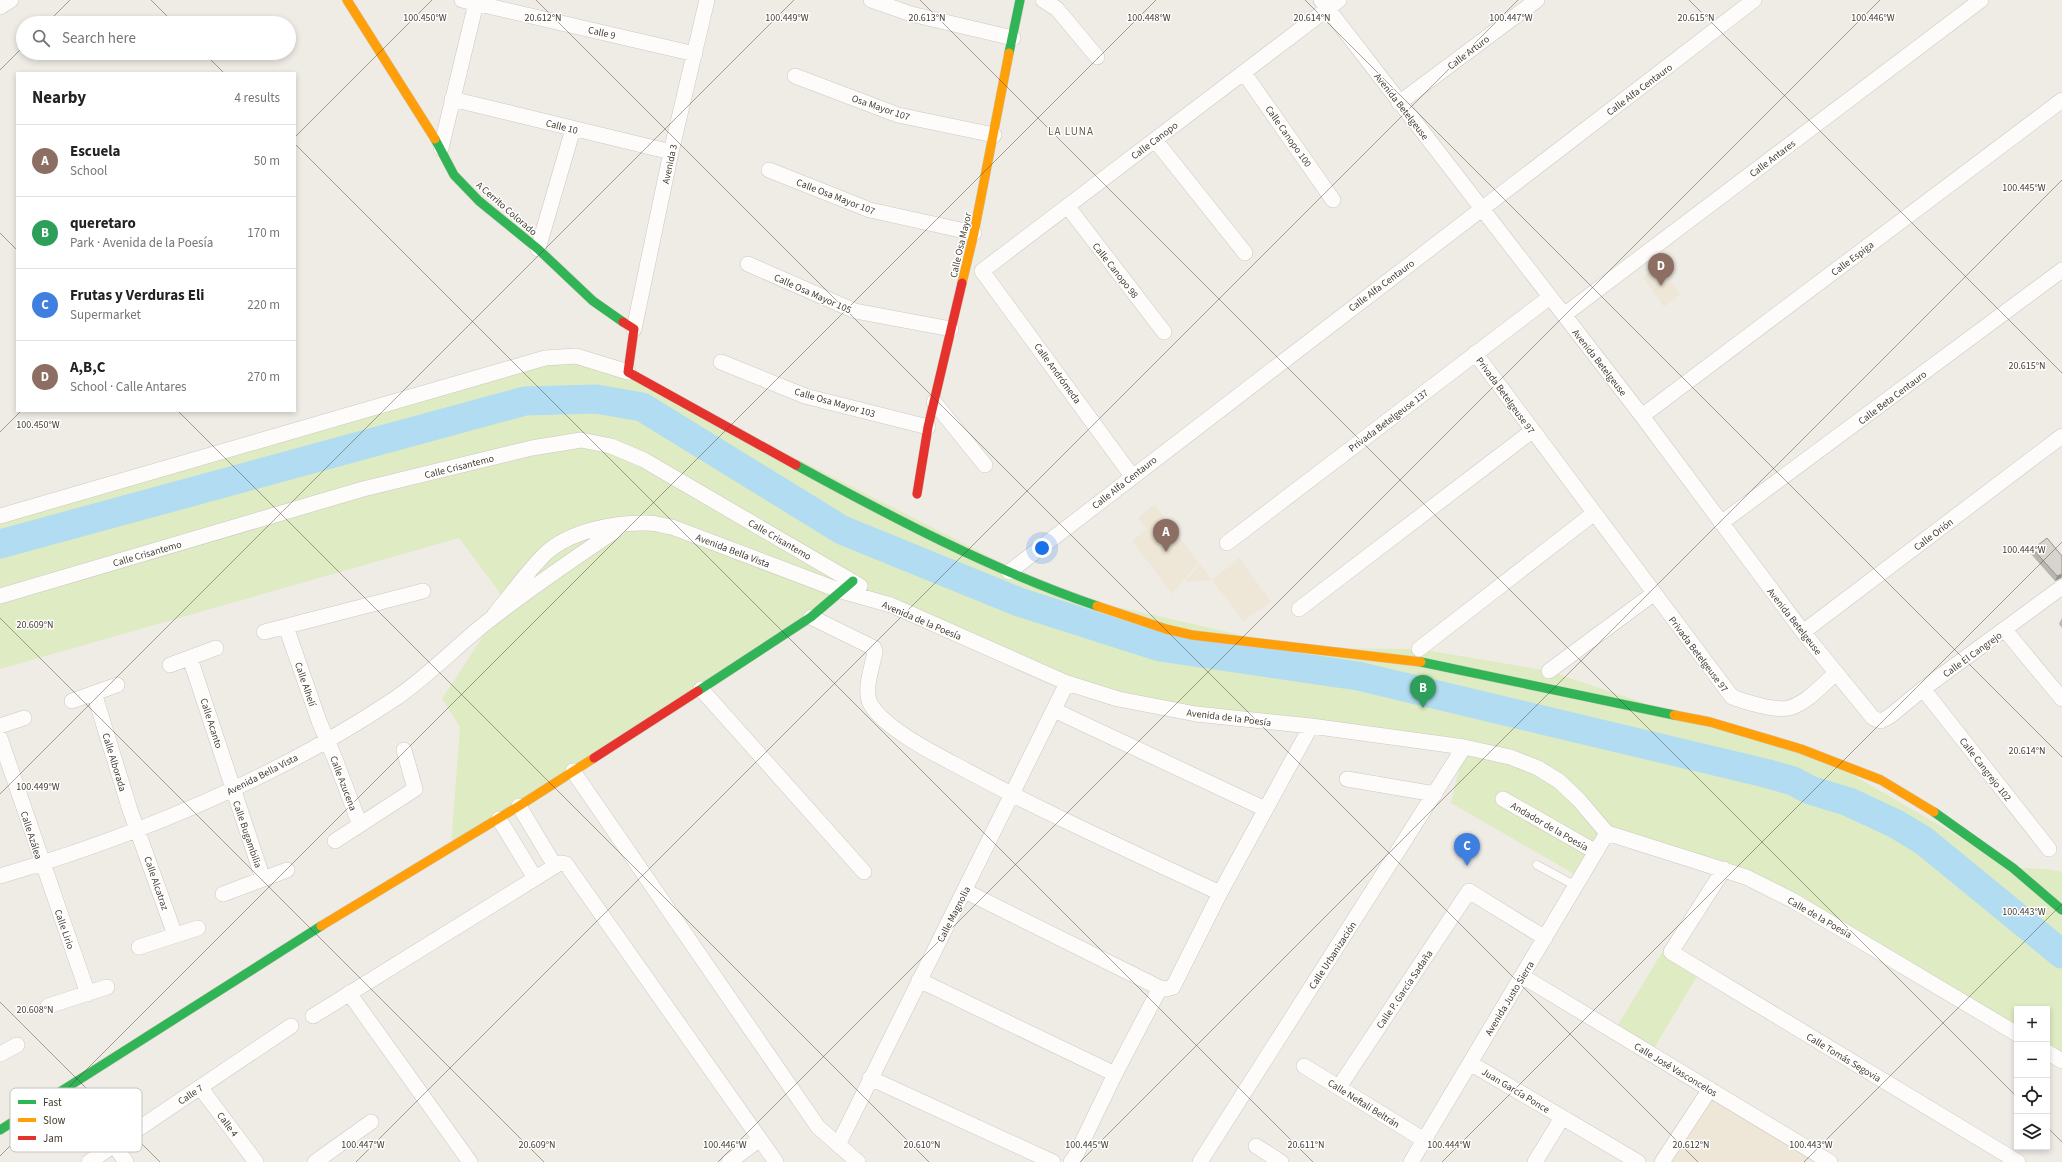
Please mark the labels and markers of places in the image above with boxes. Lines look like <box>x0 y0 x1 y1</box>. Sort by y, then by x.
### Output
pin: D <box>1648 253 1674 286</box>
pin: A <box>1153 519 1179 552</box>
pin: B <box>1410 675 1436 708</box>
pin: C <box>1454 833 1480 866</box>

